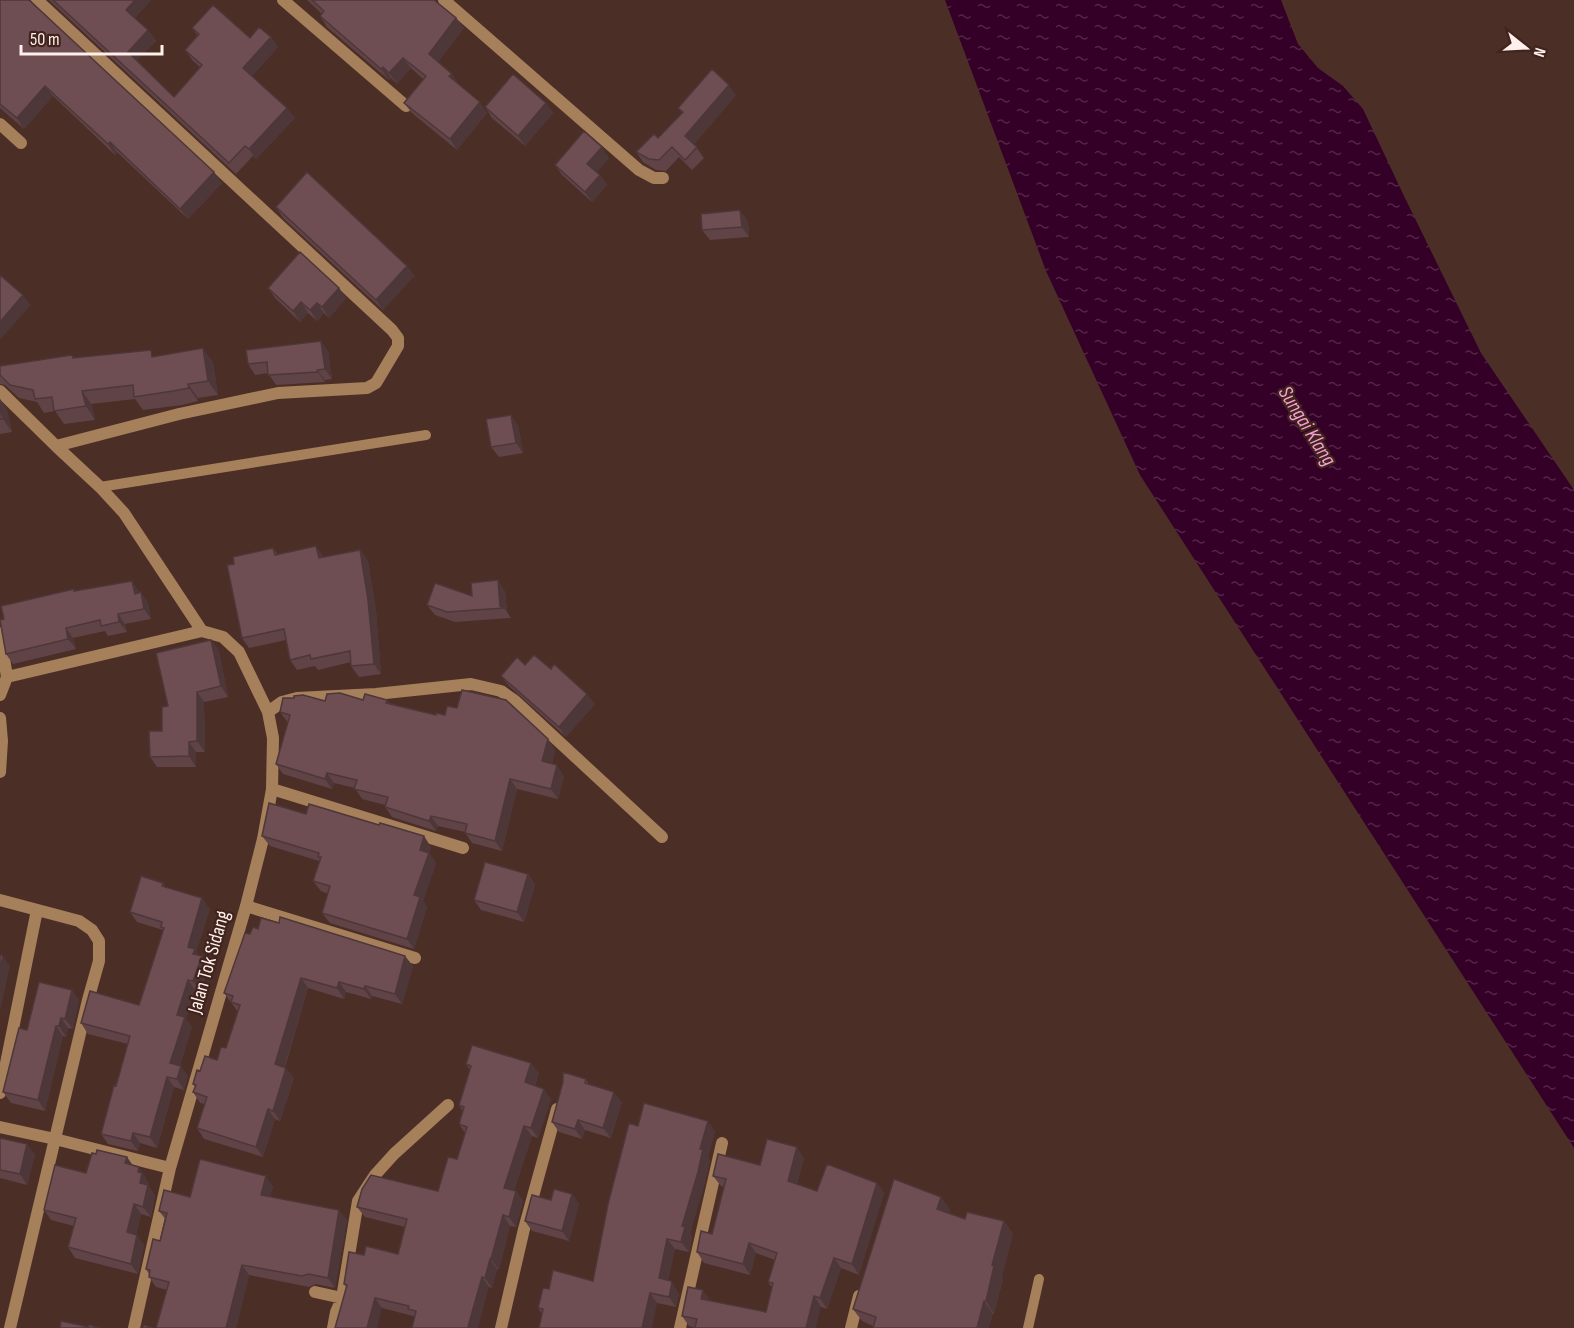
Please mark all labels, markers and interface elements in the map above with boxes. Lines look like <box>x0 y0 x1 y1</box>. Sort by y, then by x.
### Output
scale bar <box>21 18 162 56</box>
north arrow <box>1496 18 1556 78</box>
text: 50 m <box>30 29 60 50</box>
text: N <box>1528 45 1549 59</box>
water label: Sungai Klang <box>1273 381 1342 471</box>
street label: Jalan Tok Sidang <box>183 908 235 1017</box>

